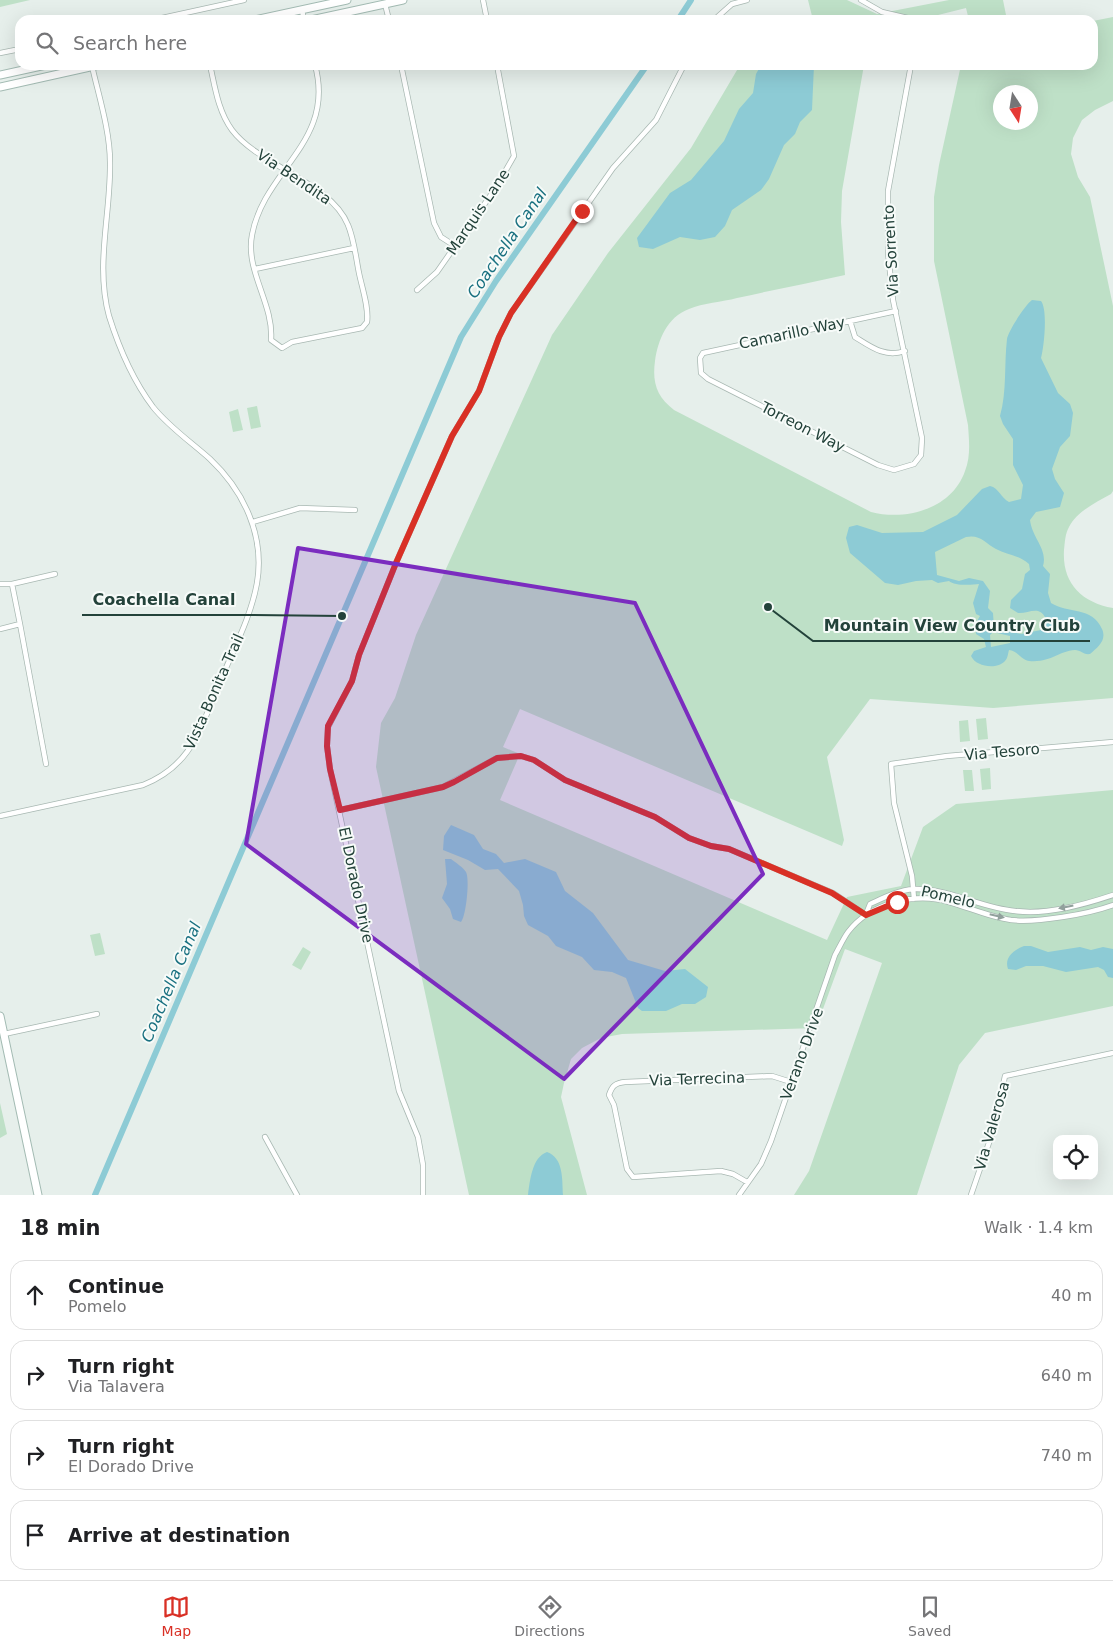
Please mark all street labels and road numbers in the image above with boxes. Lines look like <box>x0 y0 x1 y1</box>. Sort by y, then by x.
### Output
street label: Via Bendita <box>253 146 335 208</box>
street label: Marquis Lane <box>443 165 513 259</box>
street label: Via Sorrento <box>880 204 902 298</box>
street label: Camarillo Way <box>737 313 847 353</box>
street label: Torreon Way <box>757 398 848 456</box>
street label: Vista Bonita Trail <box>180 631 248 753</box>
street label: Via Tesoro <box>963 740 1041 764</box>
street label: El Dorado Drive <box>335 825 377 945</box>
street label: Pomelo <box>919 882 977 912</box>
street label: Verano Drive <box>777 1005 827 1103</box>
street label: Via Terrecina <box>649 1068 745 1090</box>
street label: Via Valerosa <box>971 1079 1013 1173</box>

